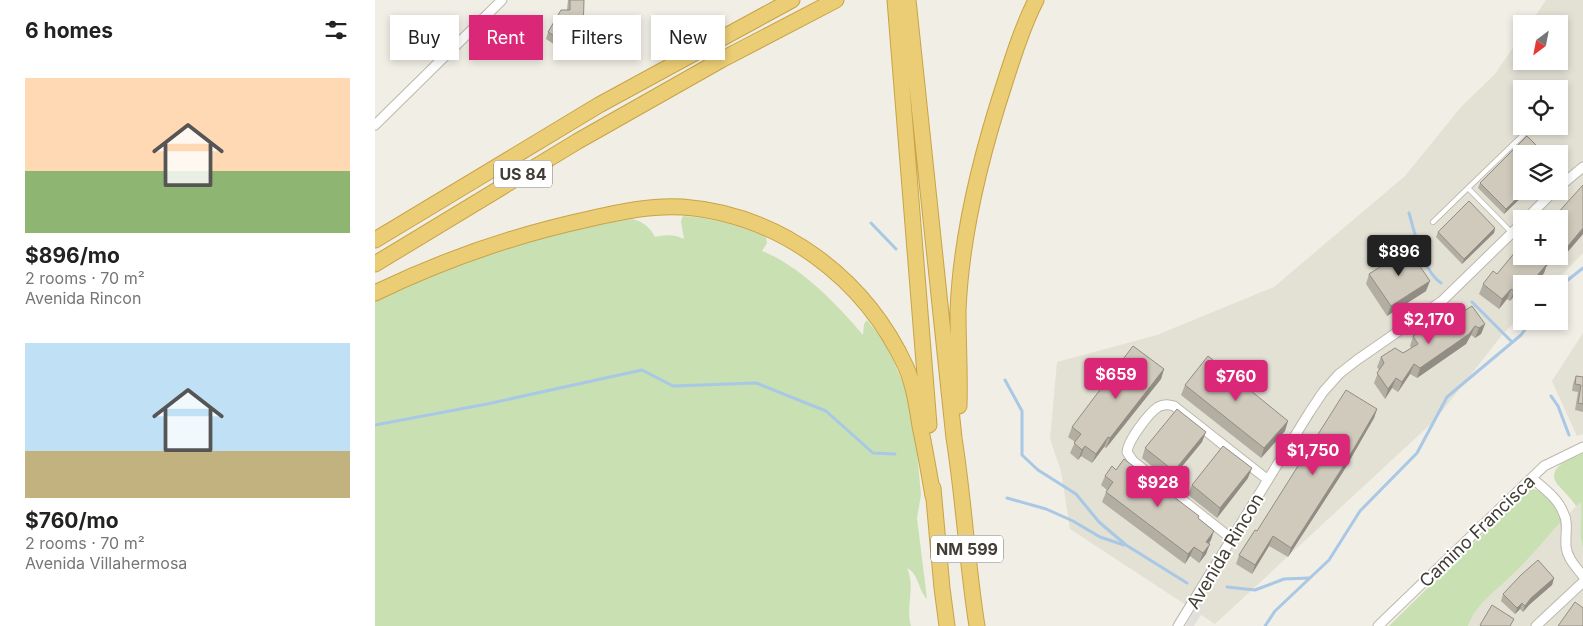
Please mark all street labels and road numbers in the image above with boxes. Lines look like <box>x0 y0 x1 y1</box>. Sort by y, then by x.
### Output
road number: US 84 <box>494 160 552 188</box>
street label: Camino Francisca <box>1415 471 1539 591</box>
street label: Avenida Rincon <box>1182 489 1268 613</box>
road number: NM 599 <box>931 536 1003 562</box>

